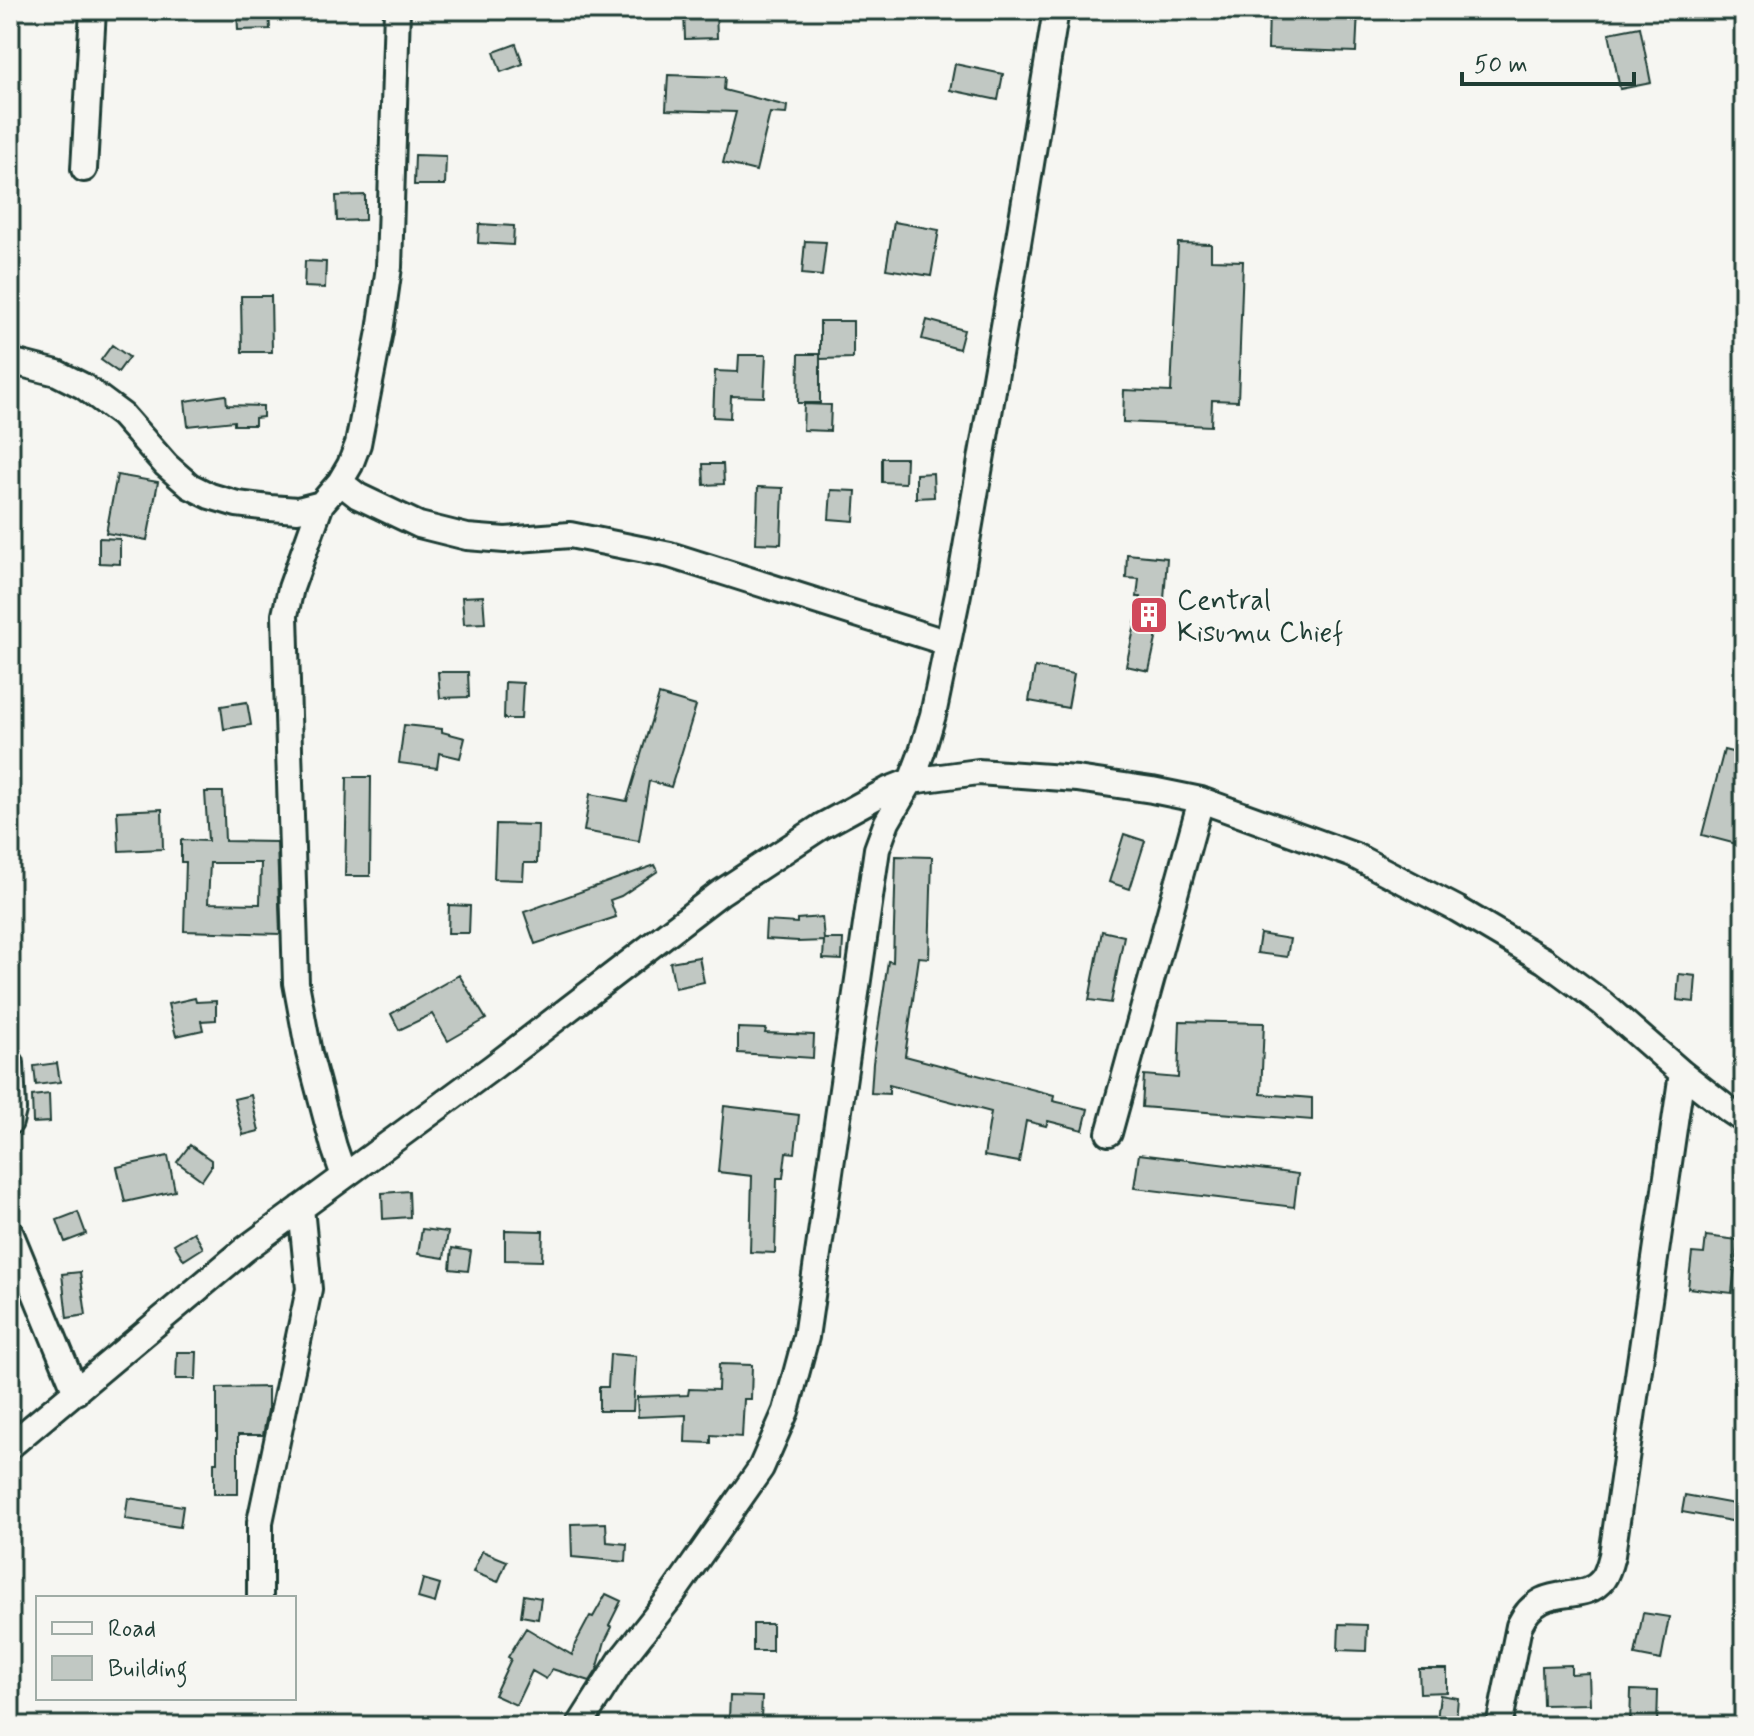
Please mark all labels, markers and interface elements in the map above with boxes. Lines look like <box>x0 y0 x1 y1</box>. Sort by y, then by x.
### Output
scale bar <box>1462 36 1634 86</box>
text: 50 m <box>1474 50 1528 81</box>
place label: Central Kisumu Chief <box>1177 583 1343 652</box>
building icon: Central Kisumu Chief <box>1128 594 1170 636</box>
legend <box>36 1596 296 1700</box>
text: Road <box>108 1614 156 1645</box>
text: Building <box>108 1654 188 1688</box>

